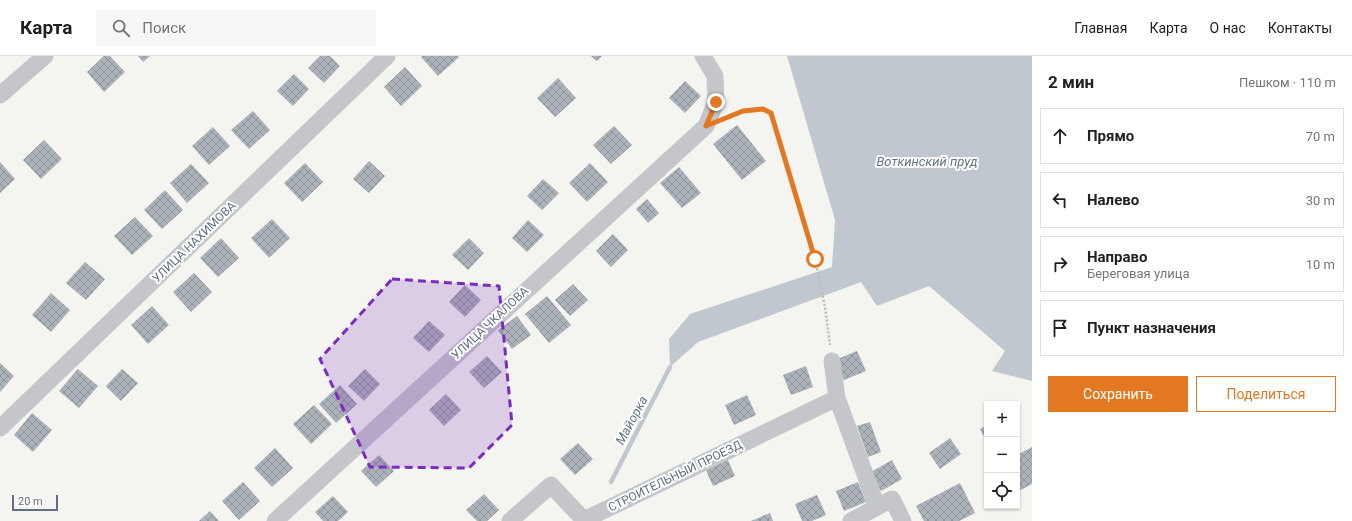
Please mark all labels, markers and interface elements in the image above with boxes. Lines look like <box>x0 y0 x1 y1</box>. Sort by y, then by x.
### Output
search box <box>96 10 376 46</box>
text: Карта <box>20 16 72 39</box>
icon: search <box>110 17 132 39</box>
text: Поиск <box>142 19 186 37</box>
text: Главная <box>1074 20 1127 36</box>
text: Карта <box>1149 20 1188 36</box>
text: О нас <box>1210 20 1246 36</box>
text: Контакты <box>1268 20 1332 36</box>
text: 2 мин <box>1048 72 1094 92</box>
text: Пешком · 110 m <box>1239 75 1336 90</box>
route end <box>707 93 725 111</box>
icon: ahead <box>1049 125 1071 147</box>
text: Прямо <box>1087 127 1134 145</box>
text: 70 m <box>1306 129 1335 144</box>
water label: Воткинский пруд <box>876 154 978 169</box>
icon: left <box>1049 189 1071 211</box>
text: Налево <box>1087 191 1139 209</box>
text: 30 m <box>1306 193 1335 208</box>
street label: УЛИЦА НАХИМОВА <box>149 198 239 285</box>
text: Направо <box>1087 248 1148 266</box>
route start <box>806 250 824 268</box>
icon: right <box>1049 253 1071 275</box>
text: 10 m <box>1306 257 1335 272</box>
text: Береговая улица <box>1087 266 1190 281</box>
street label: УЛИЦА ЧКАЛОВА <box>449 284 531 362</box>
icon: arrive <box>1049 317 1071 339</box>
text: Пункт назначения <box>1087 319 1216 337</box>
button: Сохранить <box>1048 376 1188 412</box>
button: Поделиться <box>1196 376 1336 412</box>
water label: Майорка <box>612 393 651 447</box>
map controls <box>984 401 1020 509</box>
button: + <box>984 401 1020 437</box>
street label: СТРОИТЕЛЬНЫЙ ПРОЕЗД <box>605 437 744 514</box>
button: − <box>984 437 1020 473</box>
button: locate <box>984 473 1020 509</box>
scale bar <box>12 493 58 512</box>
text: 20 m <box>18 495 43 508</box>

